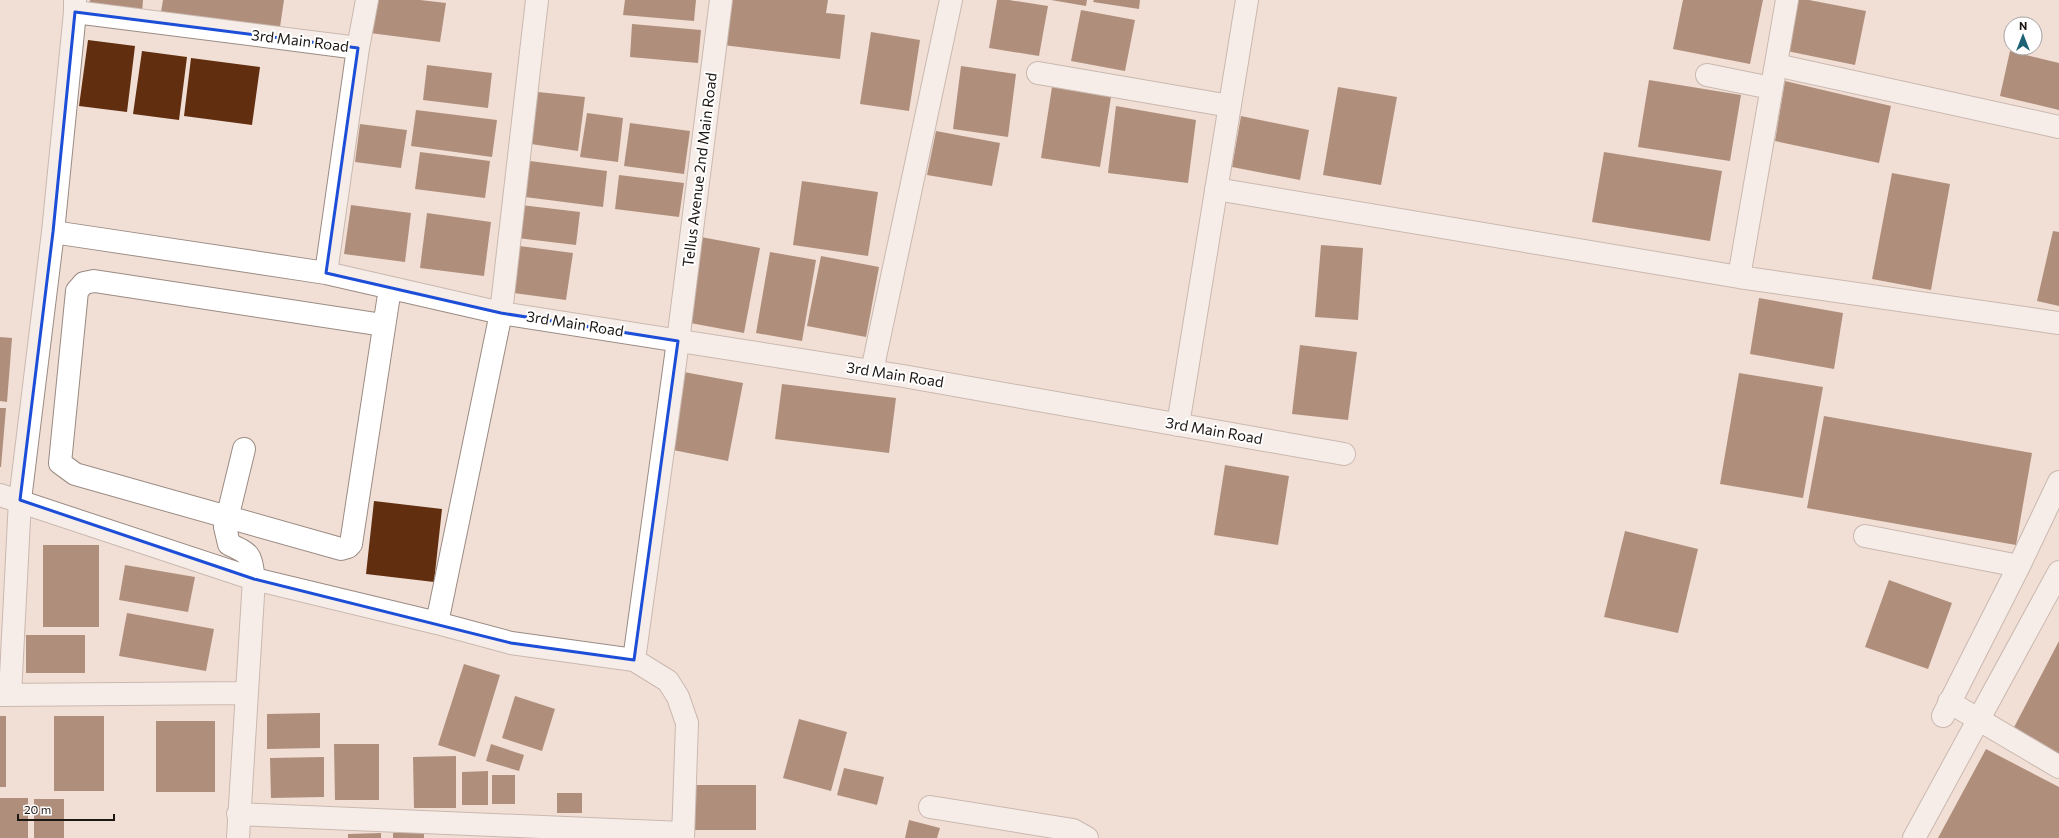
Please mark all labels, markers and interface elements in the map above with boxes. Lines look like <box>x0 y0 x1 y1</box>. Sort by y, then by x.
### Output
north arrow <box>2003 16 2043 56</box>
text: N <box>2019 19 2027 32</box>
street label: 3rd Main Road <box>250 25 350 55</box>
street label: Tellus Avenue 2nd Main Road <box>678 72 720 268</box>
street label: 3rd Main Road <box>525 306 625 340</box>
street label: 3rd Main Road <box>845 357 945 391</box>
street label: 3rd Main Road <box>1164 413 1264 447</box>
scale bar <box>18 796 114 822</box>
text: 20 m <box>24 802 51 816</box>

